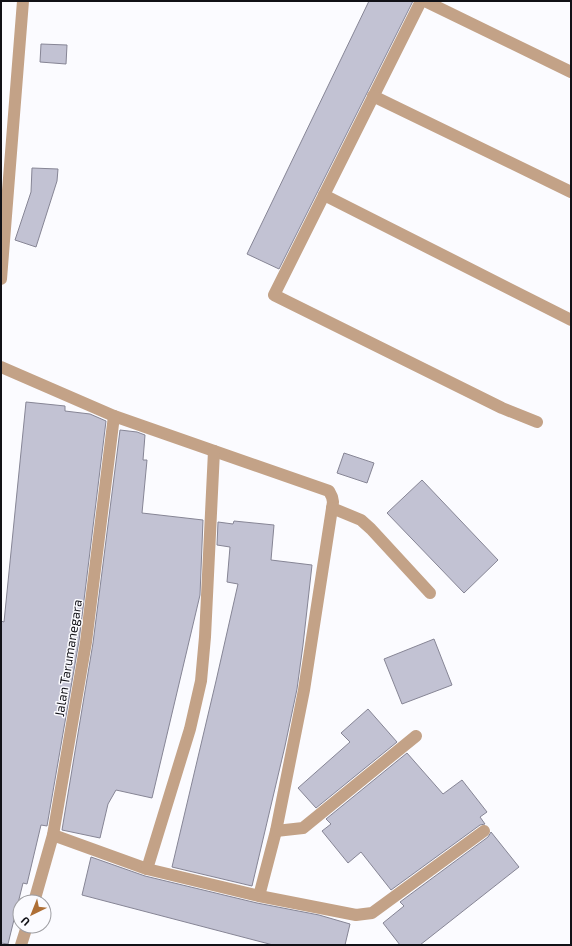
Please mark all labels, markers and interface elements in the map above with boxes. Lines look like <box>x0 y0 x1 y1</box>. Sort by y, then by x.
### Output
street label: Jalan Tarumanegara <box>51 598 85 718</box>
north arrow <box>12 894 52 934</box>
text: U <box>18 914 32 929</box>

